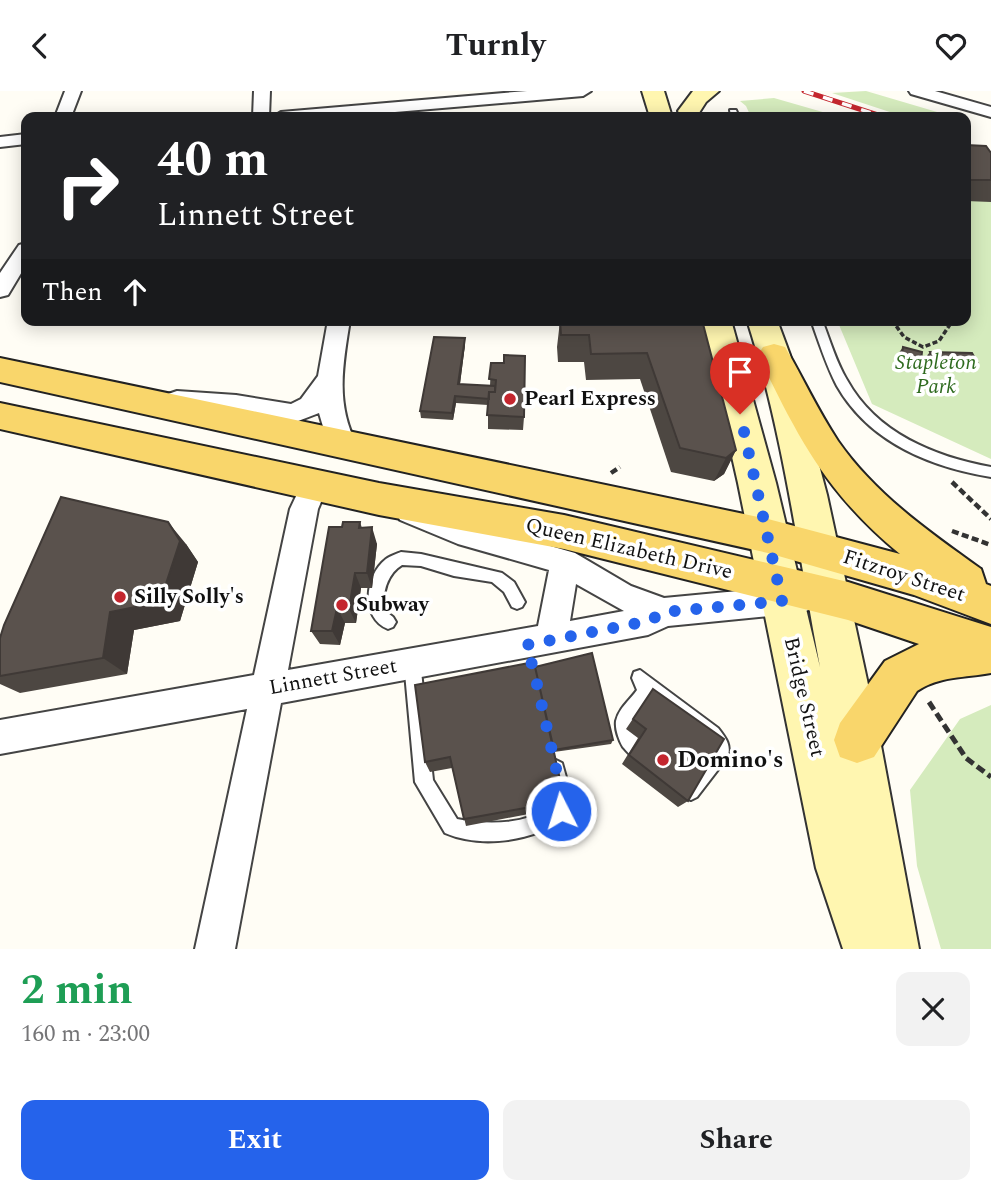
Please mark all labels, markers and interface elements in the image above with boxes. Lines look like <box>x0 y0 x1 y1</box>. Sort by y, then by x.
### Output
text: Turnly <box>445 21 546 70</box>
icon: back <box>21 27 59 65</box>
icon: heart <box>932 27 970 65</box>
text: 40 m <box>157 123 268 198</box>
icon: right <box>42 140 133 231</box>
text: Linnett Street <box>157 191 355 240</box>
text: Then <box>42 272 102 312</box>
icon: ahead <box>116 273 154 311</box>
pin <box>710 342 770 414</box>
park label: Stapleton Park <box>895 347 977 403</box>
icon: arrive <box>721 353 759 391</box>
place label: Pearl Express <box>524 383 656 415</box>
marker: Pearl Express <box>502 391 518 407</box>
street label: Queen Elizabeth Drive <box>522 510 736 588</box>
street label: Fitzroy Street <box>839 541 969 611</box>
place label: Silly Solly's <box>134 581 244 613</box>
marker: Silly Solly's <box>112 589 128 605</box>
place label: Subway <box>356 589 430 621</box>
marker: Subway <box>334 597 350 613</box>
street label: Bridge Street <box>775 634 833 760</box>
street label: Linnett Street <box>266 650 400 704</box>
place label: Domino's <box>677 742 784 778</box>
marker: Domino's <box>655 752 671 768</box>
position arrow <box>524 774 598 848</box>
text: 2 min <box>21 959 133 1022</box>
button: close <box>896 972 970 1046</box>
text: 160 m · 23:00 <box>21 1017 150 1052</box>
button: Exit <box>21 1100 489 1180</box>
button: Share <box>503 1100 970 1180</box>

